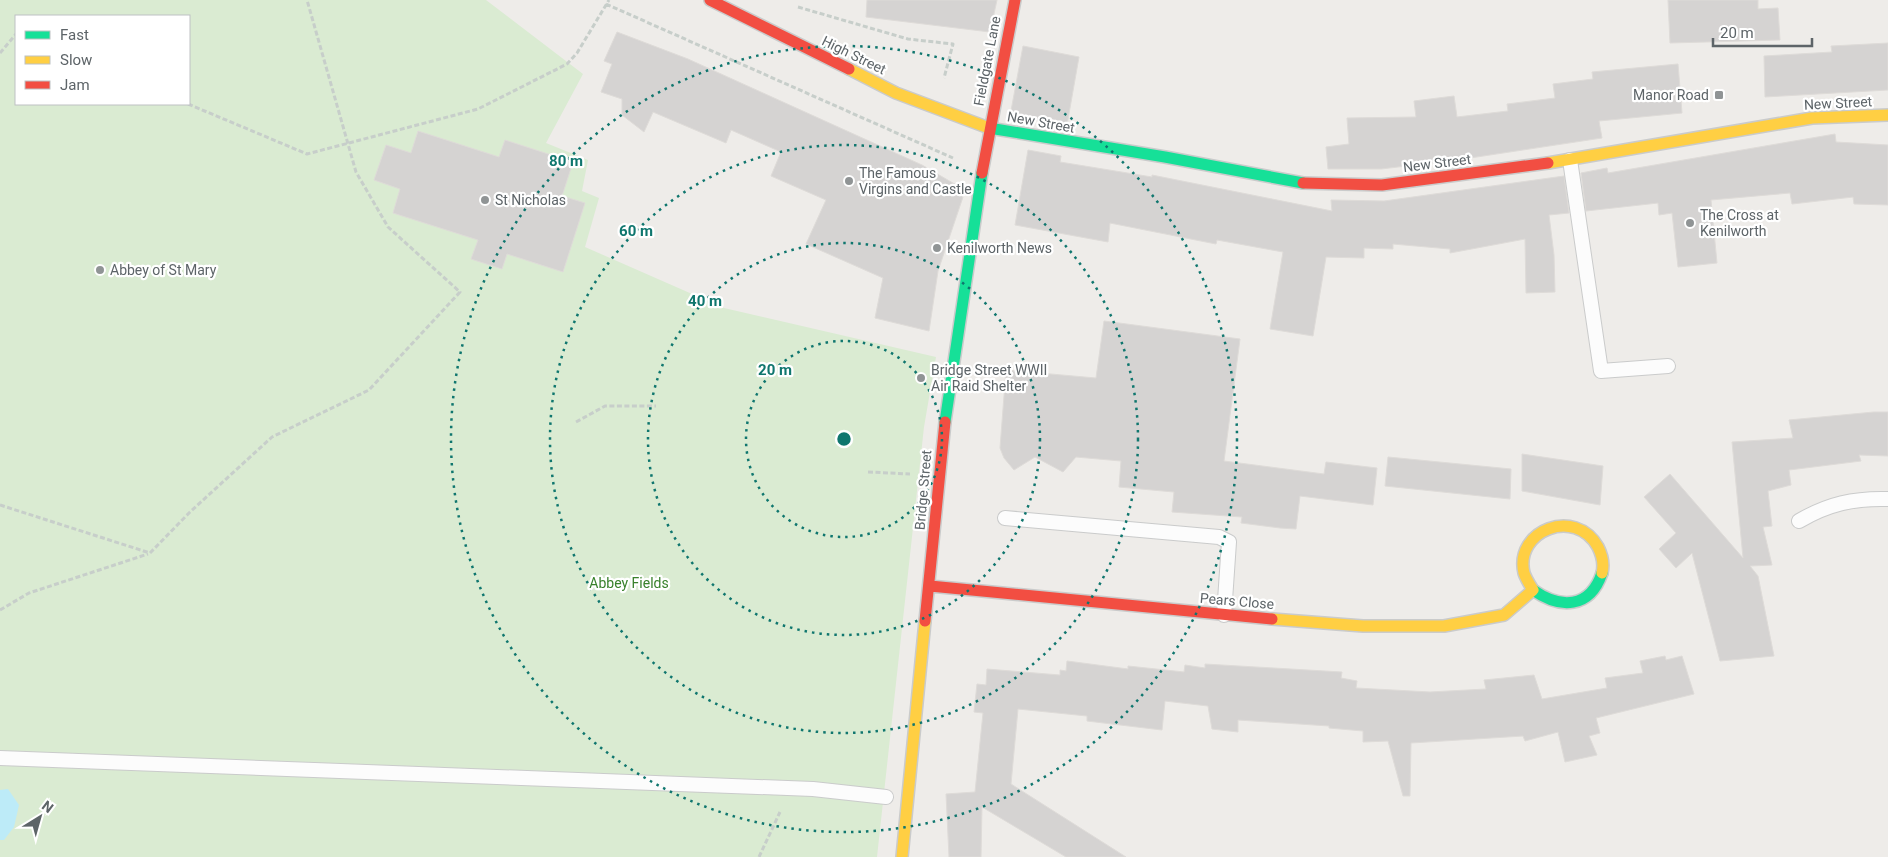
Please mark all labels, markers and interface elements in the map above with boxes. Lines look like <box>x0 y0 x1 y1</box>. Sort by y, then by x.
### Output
legend <box>15 15 190 105</box>
street label: Fieldgate Lane <box>970 15 1004 107</box>
scale bar <box>1713 15 1812 47</box>
text: 20 m <box>1720 24 1754 42</box>
text: Fast <box>60 26 89 44</box>
street label: High Street <box>819 33 889 78</box>
text: Slow <box>60 51 92 69</box>
text: Jam <box>60 76 90 94</box>
place label: Manor Road <box>1633 87 1709 103</box>
marker: Manor Road <box>1713 89 1725 101</box>
street label: New Street <box>1803 93 1873 113</box>
street label: New Street <box>1006 108 1076 136</box>
street label: New Street <box>1402 151 1472 175</box>
text: 80 m <box>549 152 583 170</box>
place label: The Famous Virgins and Castle <box>859 165 972 197</box>
marker: The Famous Virgins and Castle <box>843 175 855 187</box>
place label: St Nicholas <box>495 192 566 208</box>
marker: St Nicholas <box>479 194 491 206</box>
place label: The Cross at Kenilworth <box>1700 207 1779 239</box>
marker: The Cross at Kenilworth <box>1684 217 1696 229</box>
text: 60 m <box>619 222 653 240</box>
place label: Kenilworth News <box>947 240 1052 256</box>
marker: Kenilworth News <box>931 242 943 254</box>
place label: Abbey of St Mary <box>110 262 217 278</box>
marker: Abbey of St Mary <box>94 264 106 276</box>
text: 40 m <box>688 292 722 310</box>
text: 20 m <box>758 361 792 379</box>
place label: Bridge Street WWII Air Raid Shelter <box>931 362 1047 394</box>
marker: Bridge Street WWII Air Raid Shelter <box>915 372 927 384</box>
centre of rings <box>835 430 853 448</box>
street label: Bridge Street <box>912 449 935 531</box>
park label: Abbey Fields <box>589 575 669 591</box>
street label: Pears Close <box>1199 590 1275 612</box>
north arrow <box>15 792 65 842</box>
text: N <box>39 797 57 816</box>

